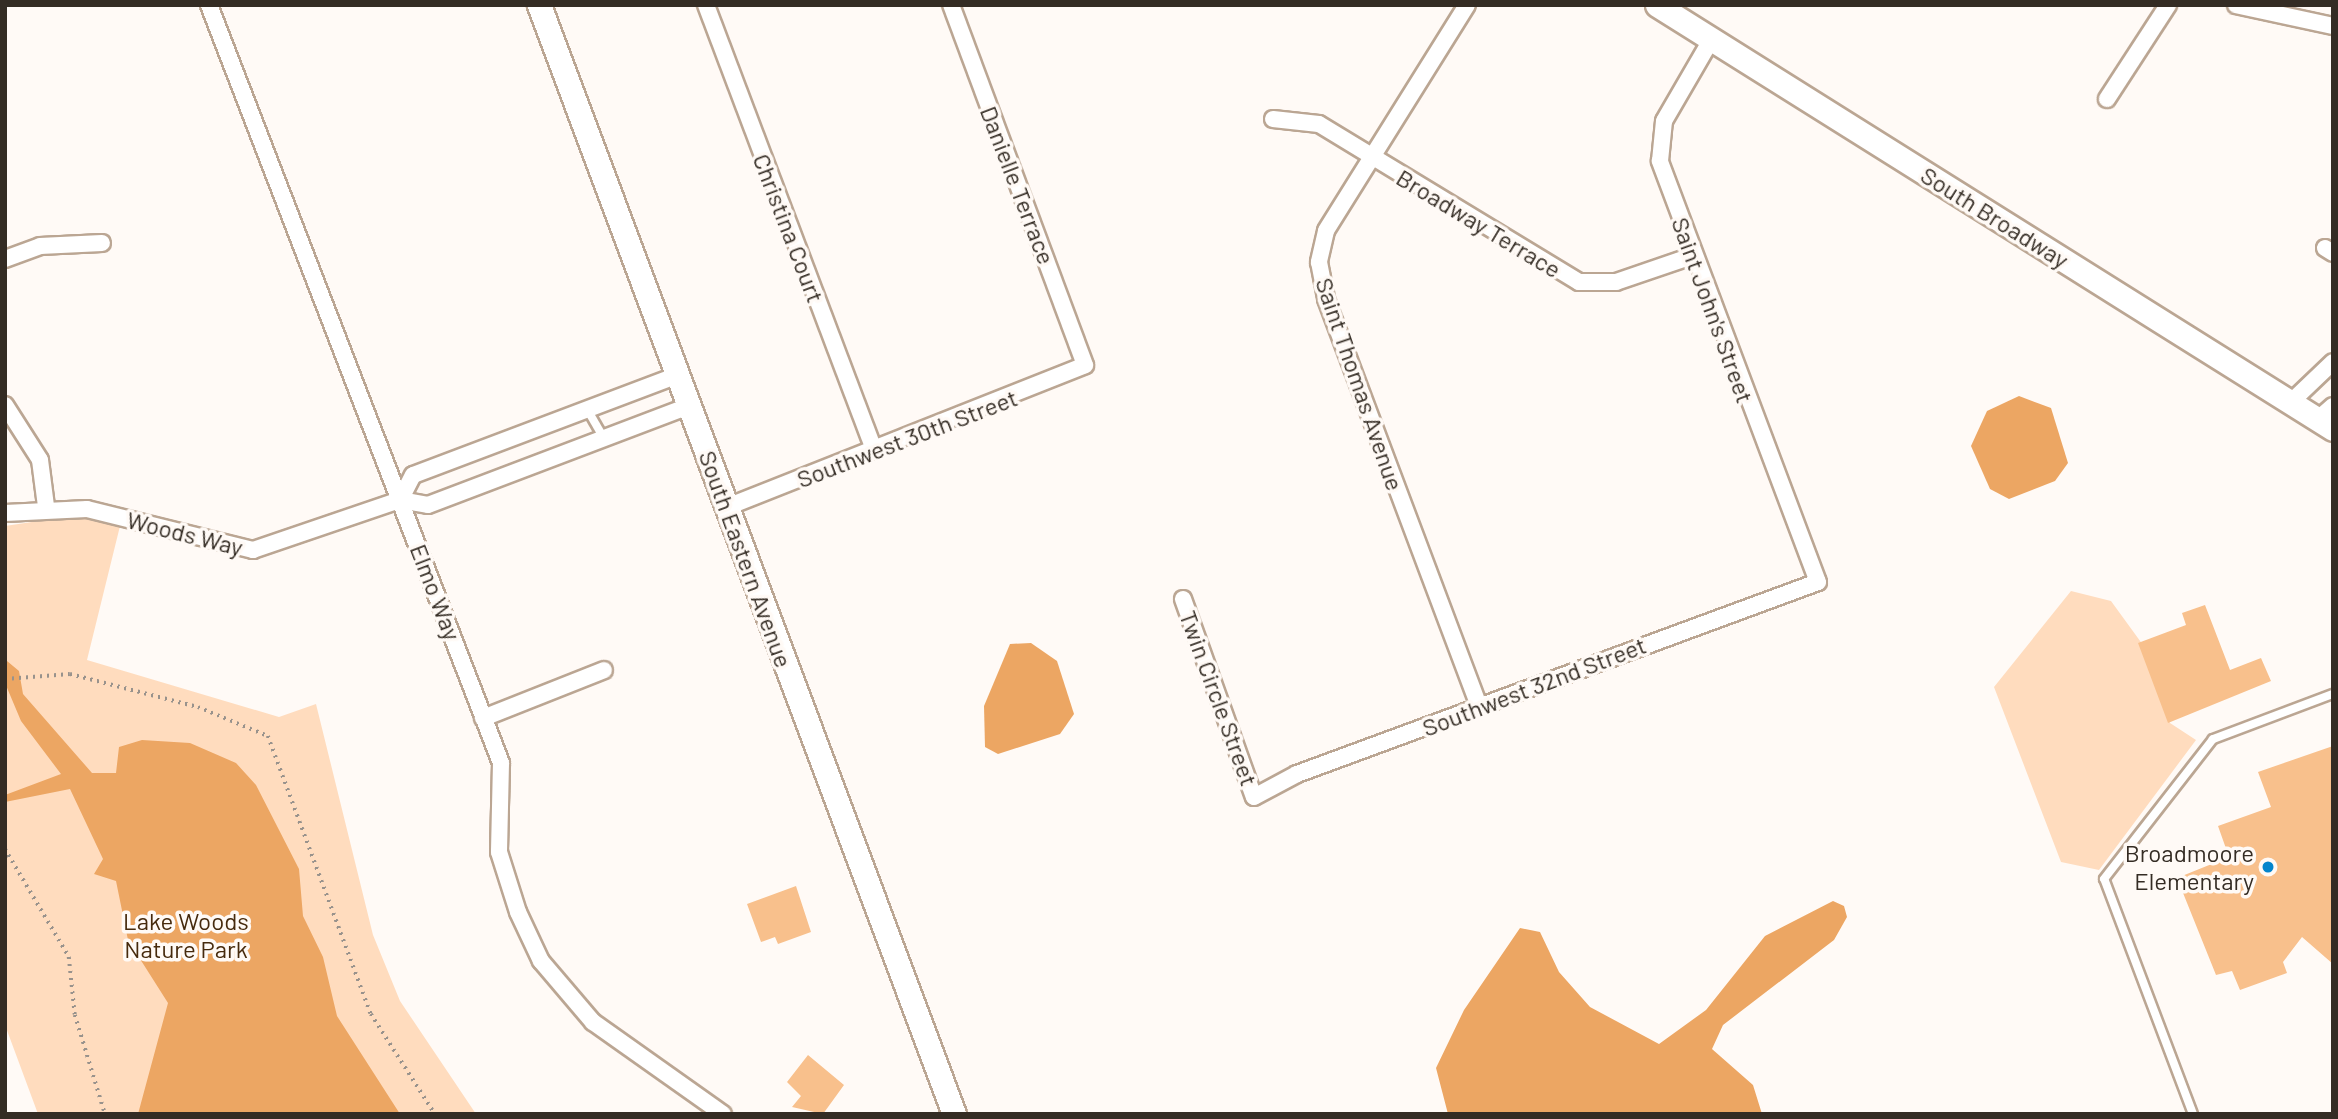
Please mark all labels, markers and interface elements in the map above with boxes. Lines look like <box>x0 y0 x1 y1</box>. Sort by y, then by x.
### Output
street label: Danielle Terrace <box>975 102 1061 268</box>
street label: Christina Court <box>747 150 831 306</box>
street label: South Broadway <box>1916 160 2074 274</box>
street label: Broadway Terrace <box>1392 163 1566 283</box>
street label: Saint John's Street <box>1666 213 1760 407</box>
street label: Saint Thomas Avenue <box>1310 274 1410 494</box>
street label: Southwest 30th Street <box>793 383 1021 493</box>
street label: South Eastern Avenue <box>693 447 799 671</box>
street label: Woods Way <box>124 505 246 561</box>
street label: Elmo Way <box>405 540 467 644</box>
street label: Twin Circle Street <box>1174 606 1264 790</box>
street label: Southwest 32nd Street <box>1418 630 1650 742</box>
place label: Broadmoore Elementary <box>2125 839 2254 895</box>
marker: Broadmoore Elementary <box>2260 859 2276 875</box>
park label: Lake Woods Nature Park <box>123 907 249 963</box>

